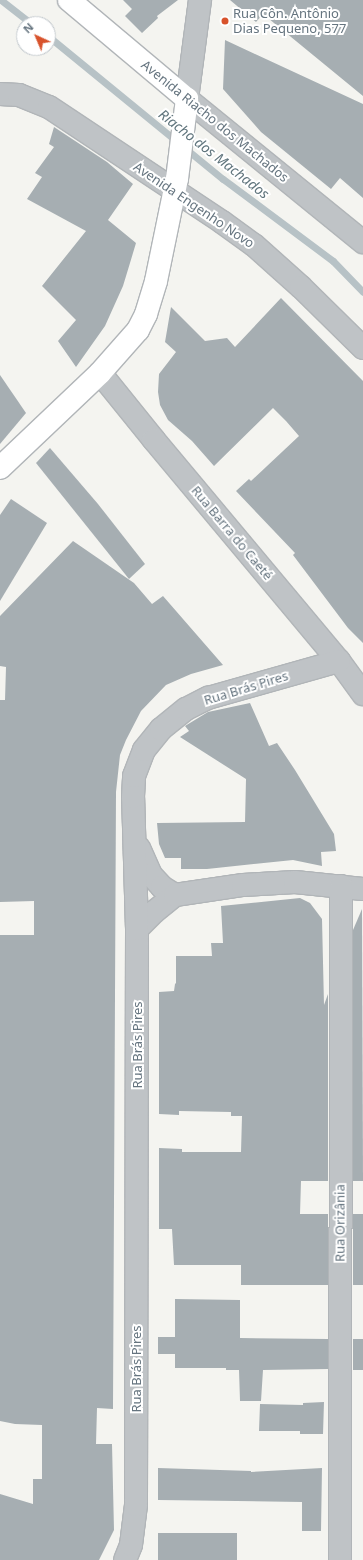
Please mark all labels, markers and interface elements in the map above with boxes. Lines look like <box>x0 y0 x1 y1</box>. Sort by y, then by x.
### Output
place label: Rua Côn. Antônio Dias Pequeno, 577 <box>233 6 346 37</box>
north arrow <box>16 16 56 56</box>
marker: Rua Côn. Antônio Dias Pequeno, 577 <box>220 16 230 26</box>
text: N <box>20 19 36 36</box>
street label: Avenida Riacho dos Machados <box>138 57 292 185</box>
water label: Riacho dos Machados <box>155 106 273 202</box>
street label: Avenida Engenho Novo <box>131 159 257 251</box>
street label: Rua Barra do Caeté <box>188 483 276 583</box>
street label: Rua Brás Pires <box>202 668 290 708</box>
street label: Rua Brás Pires <box>129 1001 145 1089</box>
street label: Rua Orizânia <box>332 1184 348 1262</box>
street label: Rua Brás Pires <box>128 1325 144 1413</box>

